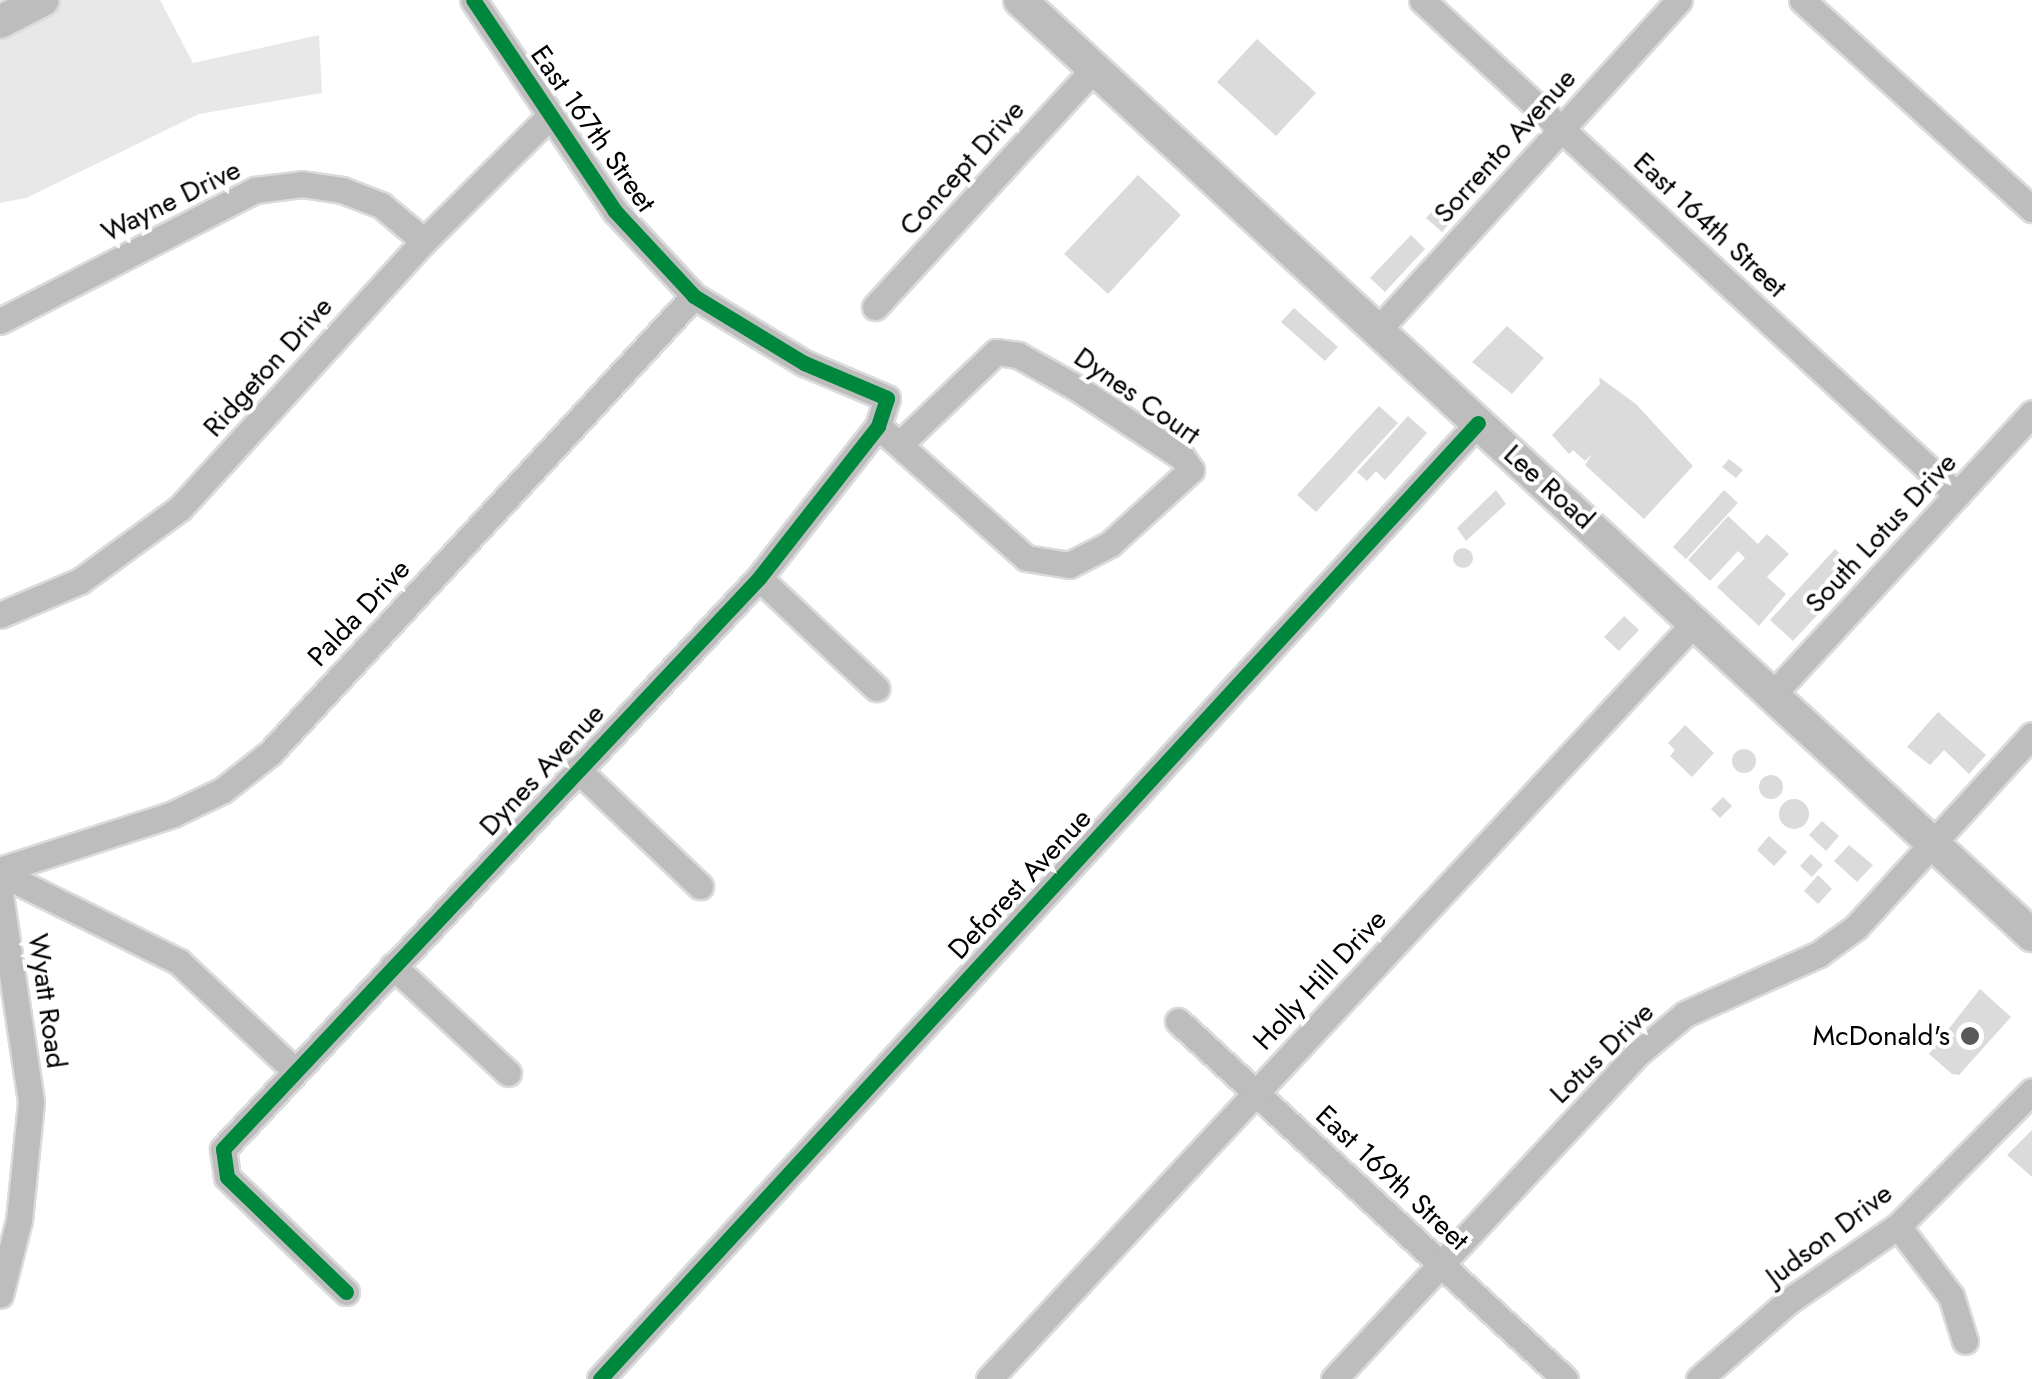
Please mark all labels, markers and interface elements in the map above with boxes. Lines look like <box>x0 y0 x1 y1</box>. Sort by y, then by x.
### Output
street label: East 167th Street <box>523 39 663 219</box>
street label: Sorrento Avenue <box>1427 62 1583 230</box>
street label: Concept Drive <box>893 93 1031 243</box>
street label: East 164th Street <box>1627 146 1793 304</box>
street label: Wayne Drive <box>96 153 246 249</box>
street label: Ridgeton Drive <box>196 290 340 444</box>
street label: Dynes Court <box>1068 340 1206 452</box>
street label: Lee Road <box>1497 438 1601 536</box>
street label: South Lotus Drive <box>1798 446 1964 620</box>
street label: Palda Drive <box>301 552 417 674</box>
street label: Dynes Avenue <box>472 697 612 843</box>
street label: Deforest Avenue <box>942 802 1098 966</box>
street label: Holly Hill Drive <box>1246 903 1394 1057</box>
street label: Wyatt Road <box>21 931 73 1071</box>
street label: Lotus Drive <box>1543 995 1661 1111</box>
place label: McDonald's <box>1813 1019 1950 1053</box>
marker: McDonald's <box>1959 1025 1981 1047</box>
street label: East 169th Street <box>1309 1099 1475 1257</box>
street label: Judson Drive <box>1759 1177 1899 1293</box>

